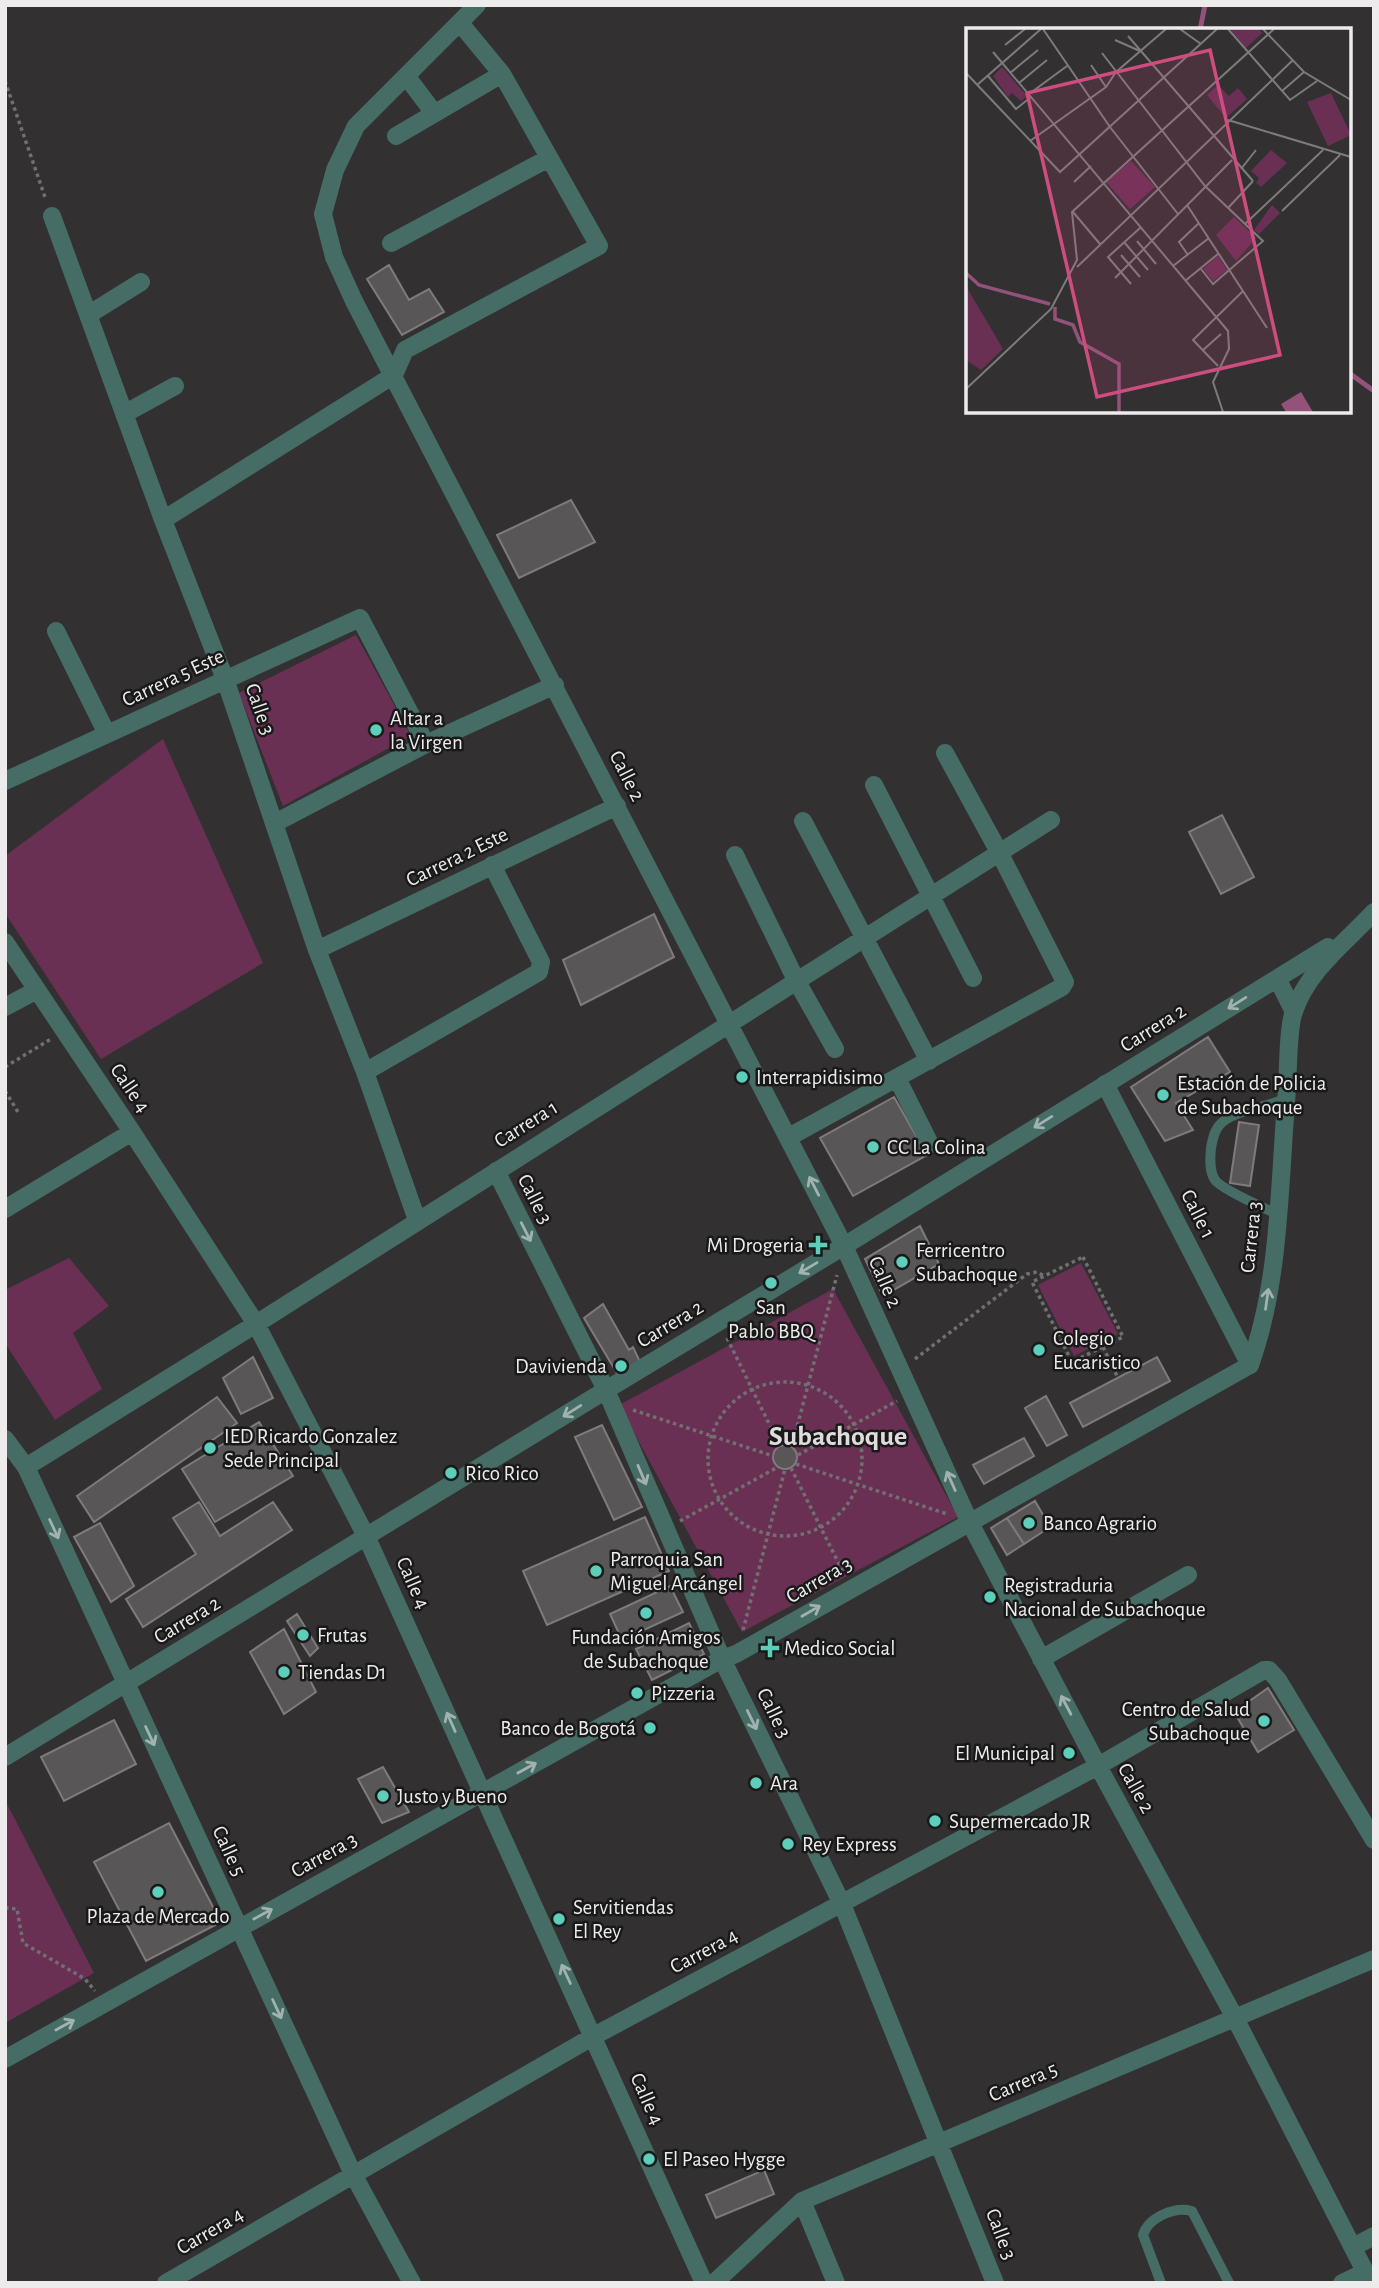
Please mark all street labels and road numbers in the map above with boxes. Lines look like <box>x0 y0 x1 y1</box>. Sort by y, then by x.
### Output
street label: Carrera 5 Este <box>119 645 227 711</box>
street label: Calle 3 <box>241 681 279 737</box>
street label: Calle 2 <box>605 747 649 805</box>
street label: Carrera 2 Este <box>403 823 511 891</box>
street label: Carrera 2 <box>1117 1000 1189 1056</box>
street label: Calle 4 <box>106 1060 154 1116</box>
street label: Carrera 1 <box>490 1096 562 1152</box>
street label: Calle 3 <box>514 1171 556 1227</box>
street label: Calle 1 <box>1177 1186 1219 1242</box>
street label: Carrera 3 <box>1237 1200 1265 1274</box>
street label: Calle 2 <box>864 1253 906 1311</box>
street label: Carrera 2 <box>633 1296 707 1352</box>
street label: Carrera 3 <box>783 1553 855 1607</box>
street label: Calle 4 <box>392 1554 434 1612</box>
street label: Carrera 2 <box>150 1592 224 1648</box>
street label: Calle 3 <box>753 1685 795 1741</box>
street label: Calle 2 <box>1114 1759 1158 1817</box>
street label: Calle 5 <box>208 1823 250 1879</box>
street label: Carrera 3 <box>287 1828 361 1882</box>
street label: Carrera 4 <box>667 1924 741 1978</box>
street label: Carrera 5 <box>986 2058 1060 2106</box>
street label: Calle 4 <box>626 2070 668 2128</box>
street label: Carrera 4 <box>173 2204 247 2258</box>
street label: Calle 3 <box>982 2206 1020 2262</box>

